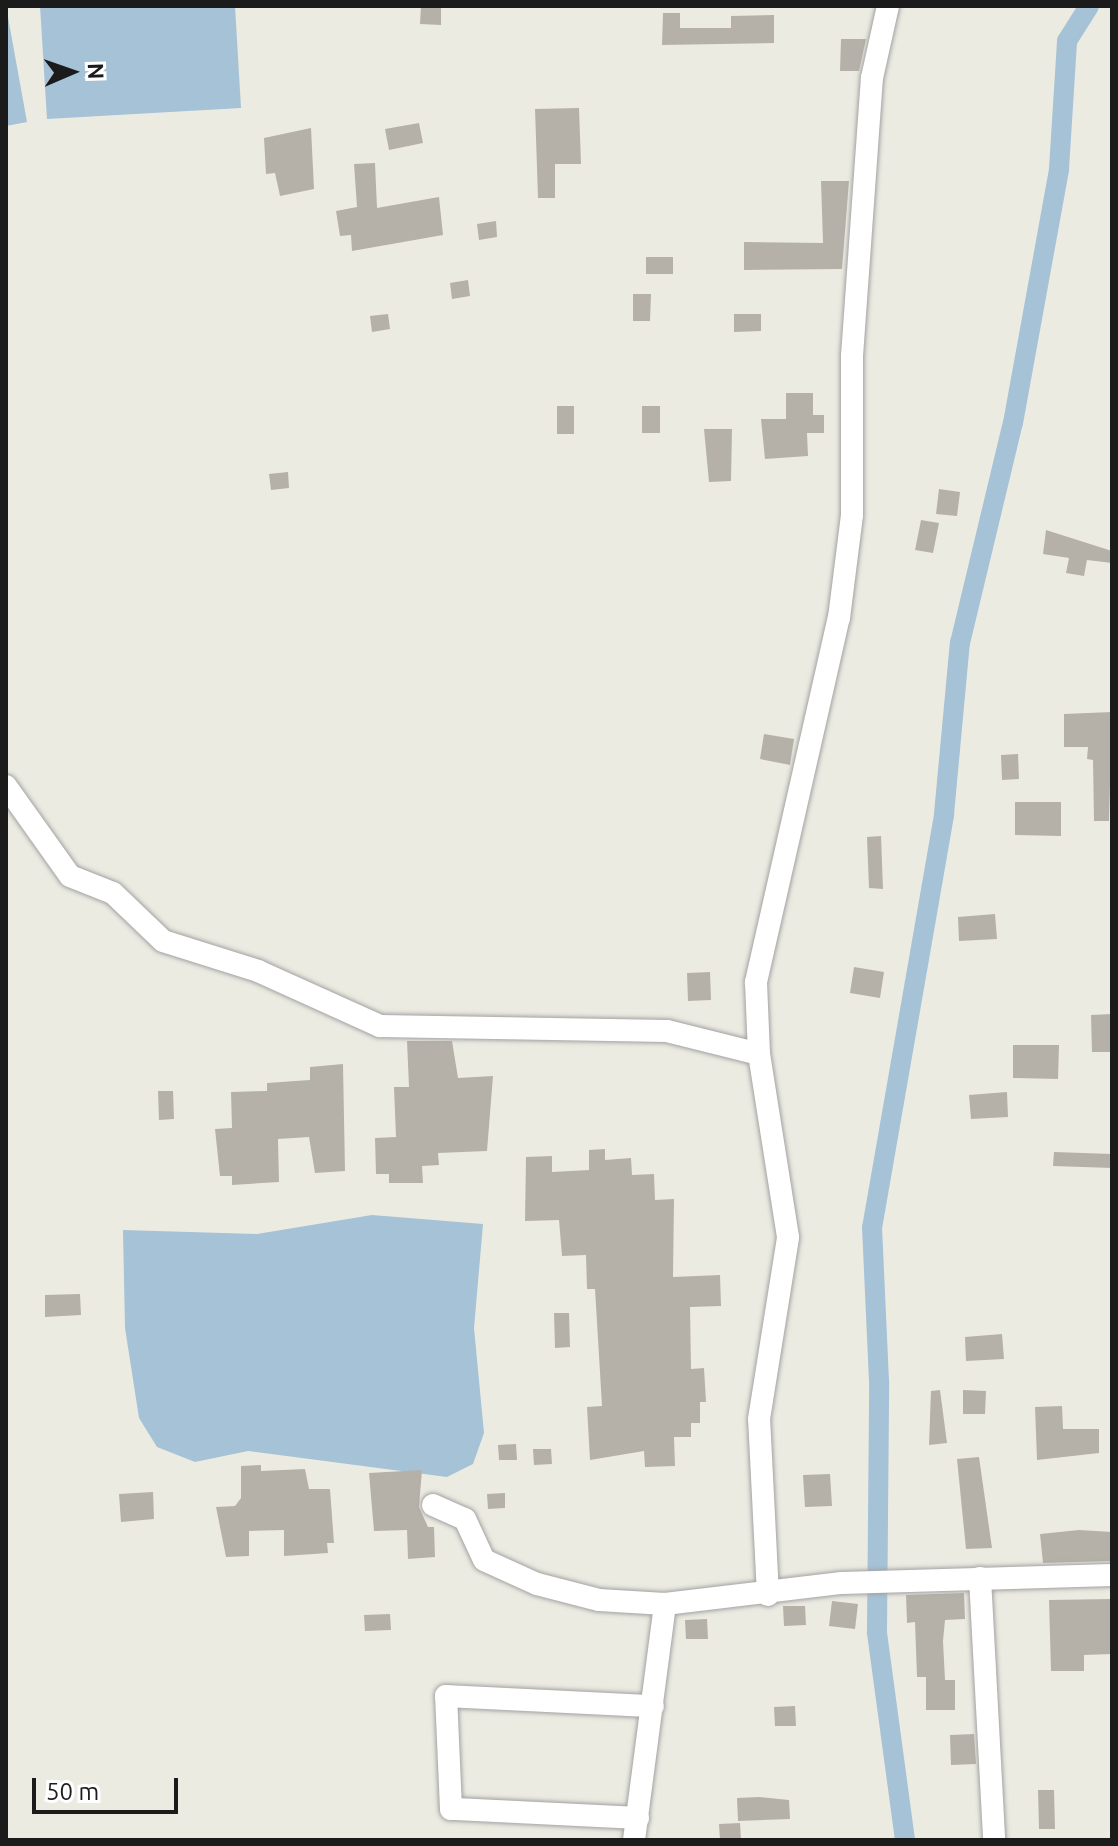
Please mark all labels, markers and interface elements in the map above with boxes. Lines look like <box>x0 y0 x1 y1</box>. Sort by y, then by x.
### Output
north arrow <box>32 32 112 112</box>
text: N <box>84 62 109 80</box>
scale bar <box>36 1762 182 1812</box>
text: 50 m <box>46 1778 99 1805</box>

